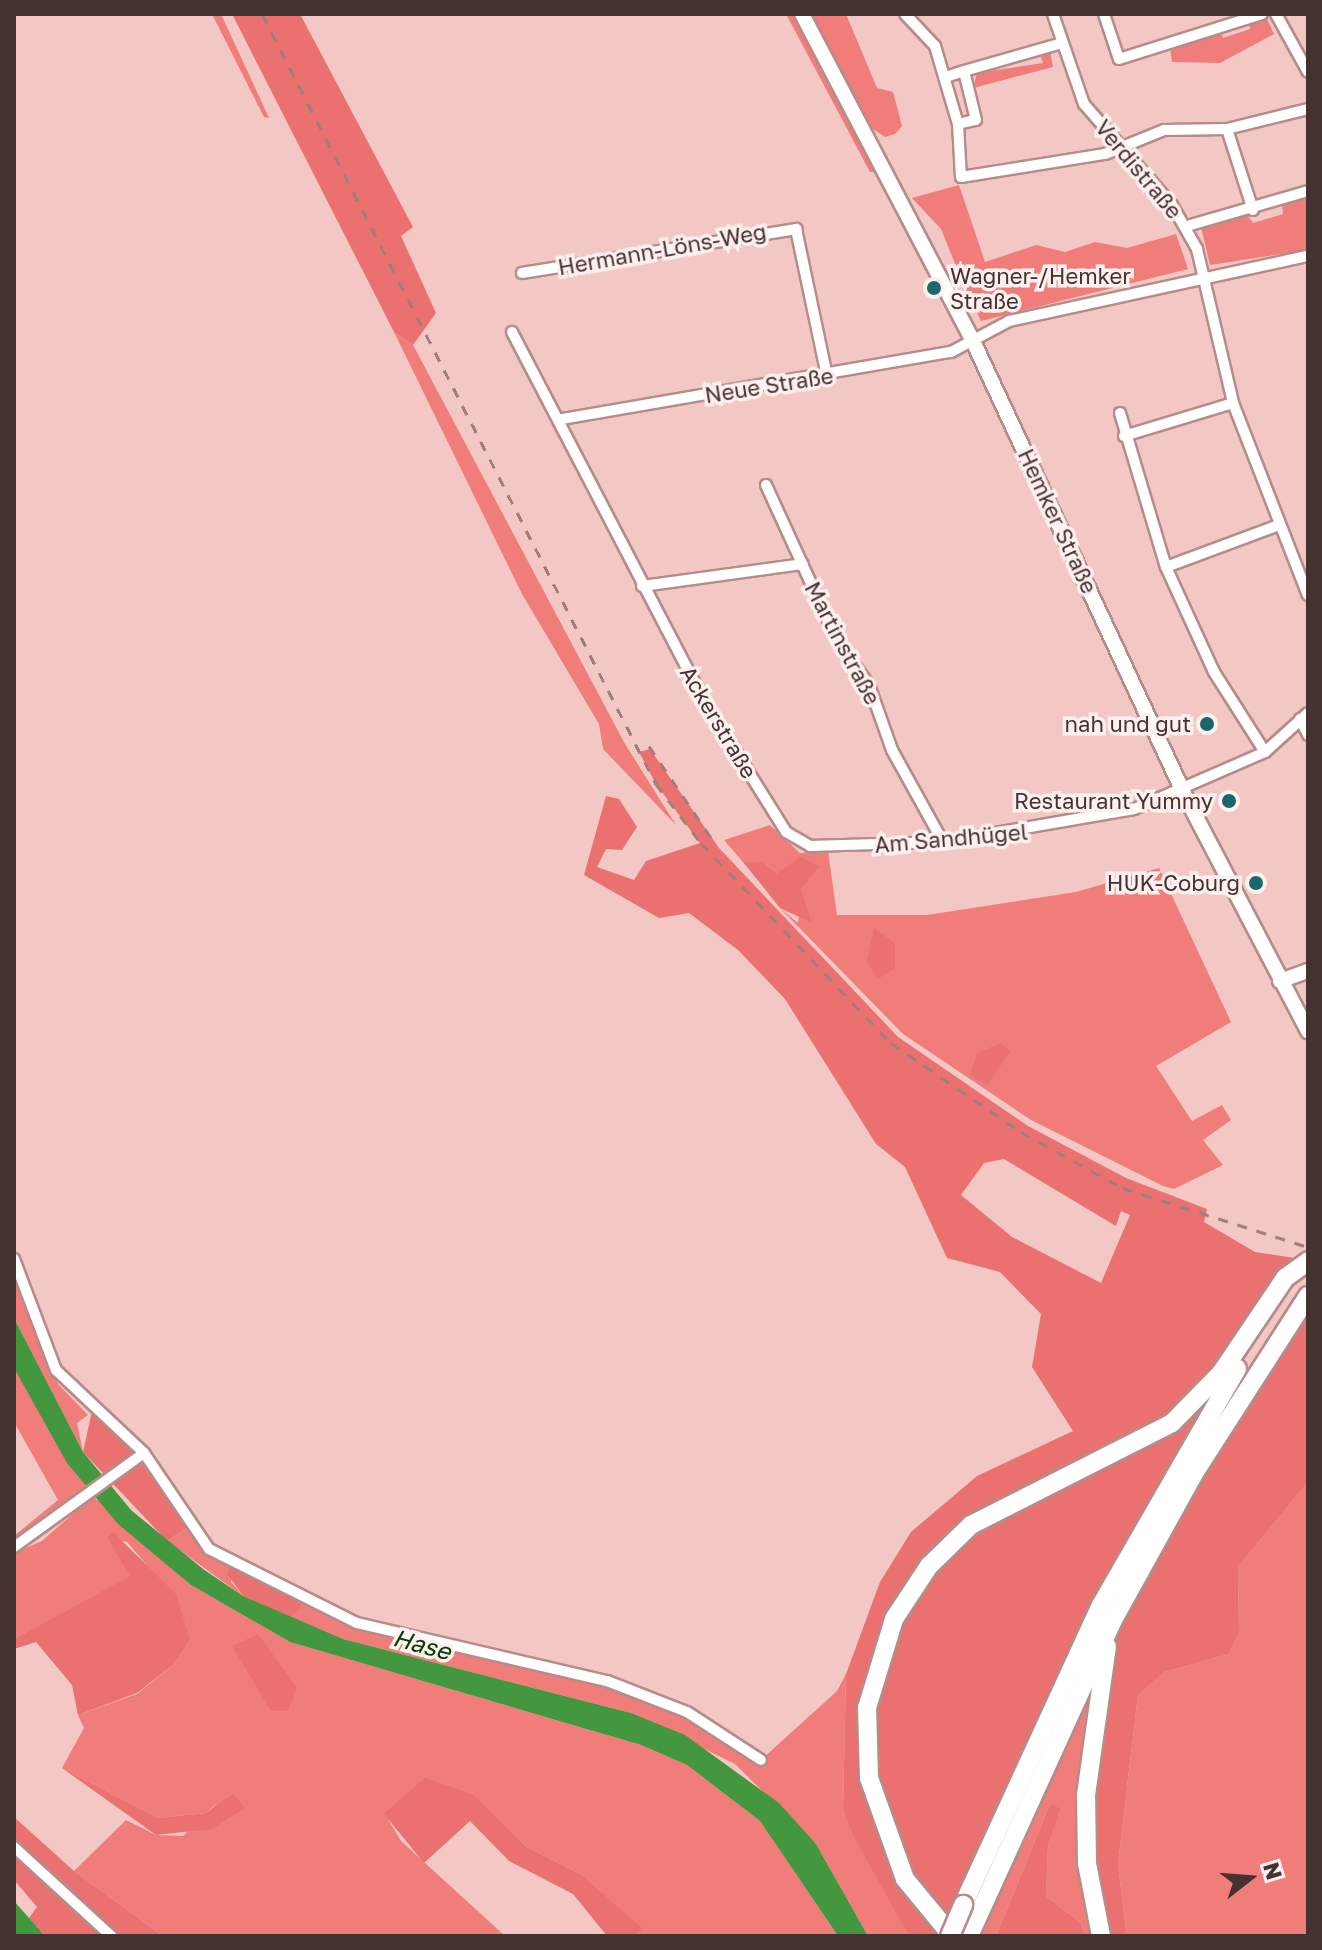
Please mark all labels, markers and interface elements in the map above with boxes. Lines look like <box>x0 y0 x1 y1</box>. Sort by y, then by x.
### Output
street label: Verdistraße <box>1090 114 1188 224</box>
street label: Hermann-Löns-Weg <box>556 218 768 280</box>
place label: Wagner-/Hemker Straße <box>950 262 1131 314</box>
marker: Wagner-/Hemker Straße <box>925 279 943 297</box>
street label: Neue Straße <box>703 362 835 408</box>
street label: Hemker Straße <box>1013 444 1103 598</box>
street label: Martinstraße <box>800 577 886 709</box>
street label: Ackerstraße <box>675 661 763 783</box>
place label: nah und gut <box>1065 711 1191 737</box>
marker: nah und gut <box>1198 715 1216 733</box>
place label: Restaurant Yummy <box>1014 788 1213 814</box>
marker: Restaurant Yummy <box>1220 792 1238 810</box>
street label: Am Sandhügel <box>873 818 1029 858</box>
place label: HUK-Coburg <box>1107 870 1240 896</box>
marker: HUK-Coburg <box>1247 874 1265 892</box>
water label: Hase <box>390 1623 454 1665</box>
north arrow <box>1210 1838 1290 1918</box>
text: N <box>1258 1859 1289 1883</box>

